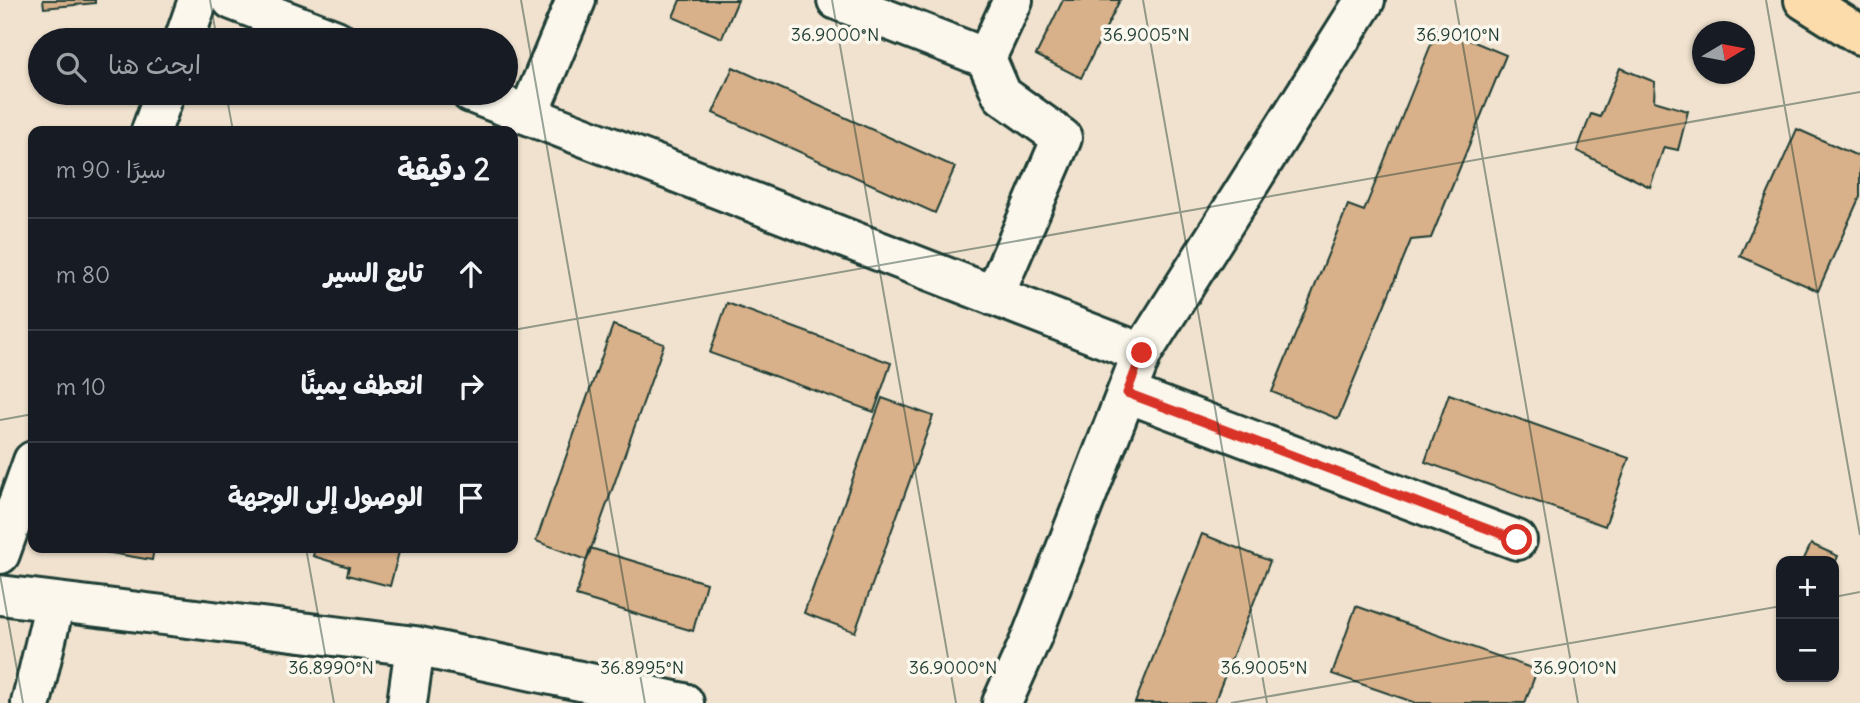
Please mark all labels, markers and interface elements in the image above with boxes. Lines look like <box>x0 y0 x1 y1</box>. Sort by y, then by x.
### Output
north arrow <box>1692 21 1755 84</box>
text: 36.9000°N <box>791 23 879 46</box>
text: 36.9005°N <box>1102 23 1190 46</box>
text: 36.9010°N <box>1416 23 1500 46</box>
search box <box>28 28 518 105</box>
icon: search <box>52 48 90 86</box>
text: ابحث هنا <box>108 48 201 81</box>
text: 2 دقيقة <box>397 150 490 188</box>
text: سيرًا · 90 m <box>56 155 166 184</box>
icon: ahead <box>452 255 490 293</box>
text: تابع السير <box>324 256 423 289</box>
text: 80 m <box>56 260 110 289</box>
route end <box>1126 337 1157 368</box>
icon: right <box>452 367 490 405</box>
text: انعطف يمينًا <box>301 368 423 401</box>
text: 10 m <box>56 372 106 401</box>
icon: arrive <box>452 479 490 517</box>
text: الوصول إلى الوجهة <box>228 480 423 513</box>
route start <box>1501 524 1532 555</box>
map controls <box>1776 556 1839 682</box>
button: + <box>1776 556 1839 619</box>
button: − <box>1776 619 1839 682</box>
text: 36.8990°N <box>288 656 374 679</box>
text: 36.8995°N <box>600 656 684 679</box>
text: 36.9000°N <box>909 656 997 679</box>
text: 36.9005°N <box>1220 656 1308 679</box>
text: 36.9010°N <box>1533 656 1617 679</box>

